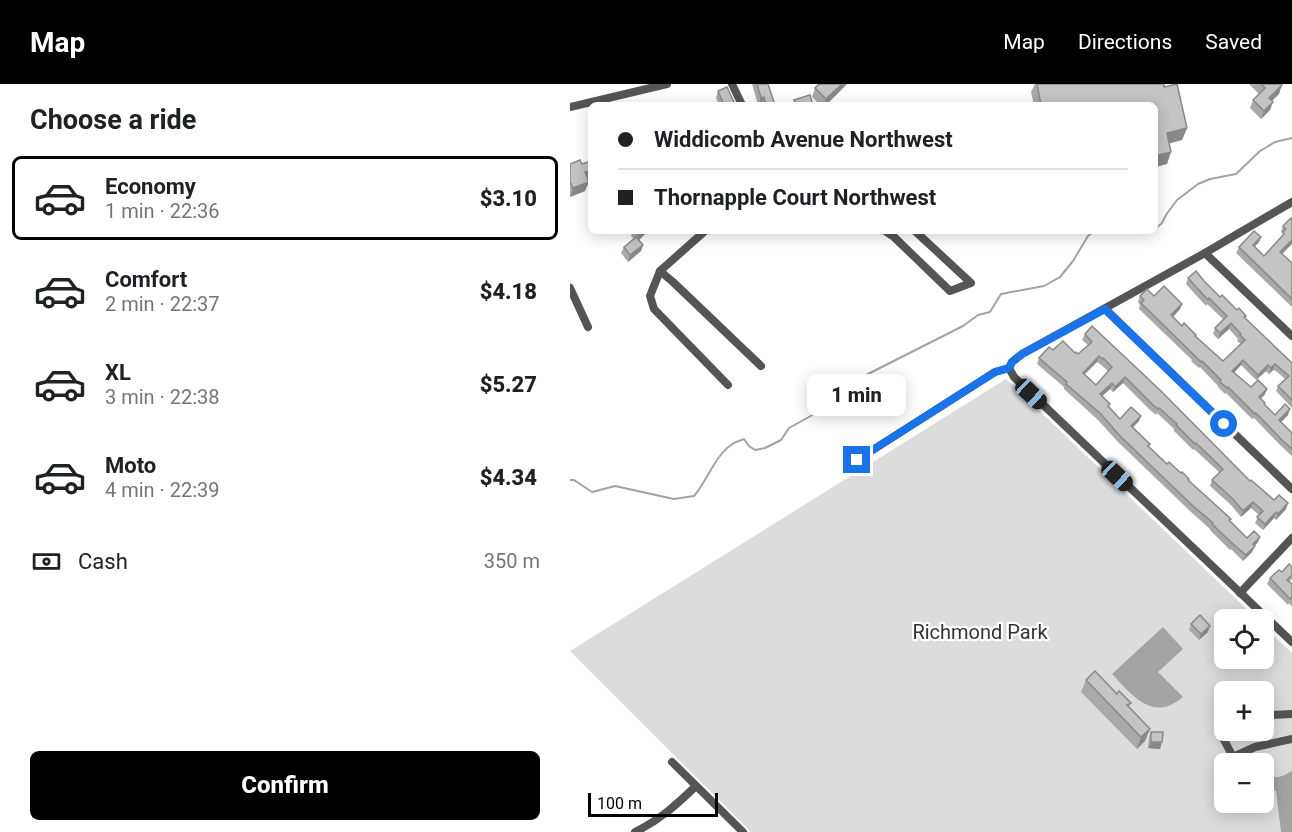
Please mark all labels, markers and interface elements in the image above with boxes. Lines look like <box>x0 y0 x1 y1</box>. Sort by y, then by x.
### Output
text: Map <box>30 26 85 59</box>
text: Map <box>1003 30 1045 54</box>
text: Directions <box>1078 30 1172 54</box>
text: Saved <box>1205 30 1262 54</box>
text: Choose a ride <box>30 104 196 136</box>
text: Widdicomb Avenue Northwest <box>654 127 953 152</box>
icon: car <box>33 171 87 225</box>
text: Economy <box>105 174 196 199</box>
text: Thornapple Court Northwest <box>654 185 936 210</box>
text: $3.10 <box>480 186 537 211</box>
text: 1 min · 22:36 <box>105 199 220 223</box>
icon: car <box>33 264 87 318</box>
text: Comfort <box>105 267 187 292</box>
text: $4.18 <box>480 279 537 304</box>
text: 2 min · 22:37 <box>105 292 220 316</box>
icon: car <box>33 357 87 411</box>
text: XL <box>105 360 131 385</box>
text: $5.27 <box>480 372 537 397</box>
callout: 1 min <box>808 373 906 415</box>
car <box>1012 375 1050 413</box>
text: 1 min <box>831 383 882 407</box>
text: 3 min · 22:38 <box>105 385 220 409</box>
route start <box>1210 410 1237 437</box>
route end <box>843 446 870 473</box>
icon: car <box>33 450 87 504</box>
text: Moto <box>105 453 156 478</box>
car <box>1098 457 1136 495</box>
text: $4.34 <box>480 465 537 490</box>
text: 4 min · 22:39 <box>105 478 220 502</box>
icon: cash <box>30 545 63 578</box>
text: Cash <box>78 549 128 574</box>
text: 350 m <box>484 549 540 573</box>
map controls <box>1214 609 1274 813</box>
button: locate <box>1214 609 1274 669</box>
park label: Richmond Park <box>912 620 1048 644</box>
button: + <box>1214 681 1274 741</box>
button: Confirm <box>30 751 540 820</box>
button: − <box>1214 753 1274 813</box>
scale bar <box>588 790 718 818</box>
text: 100 m <box>597 794 642 813</box>

